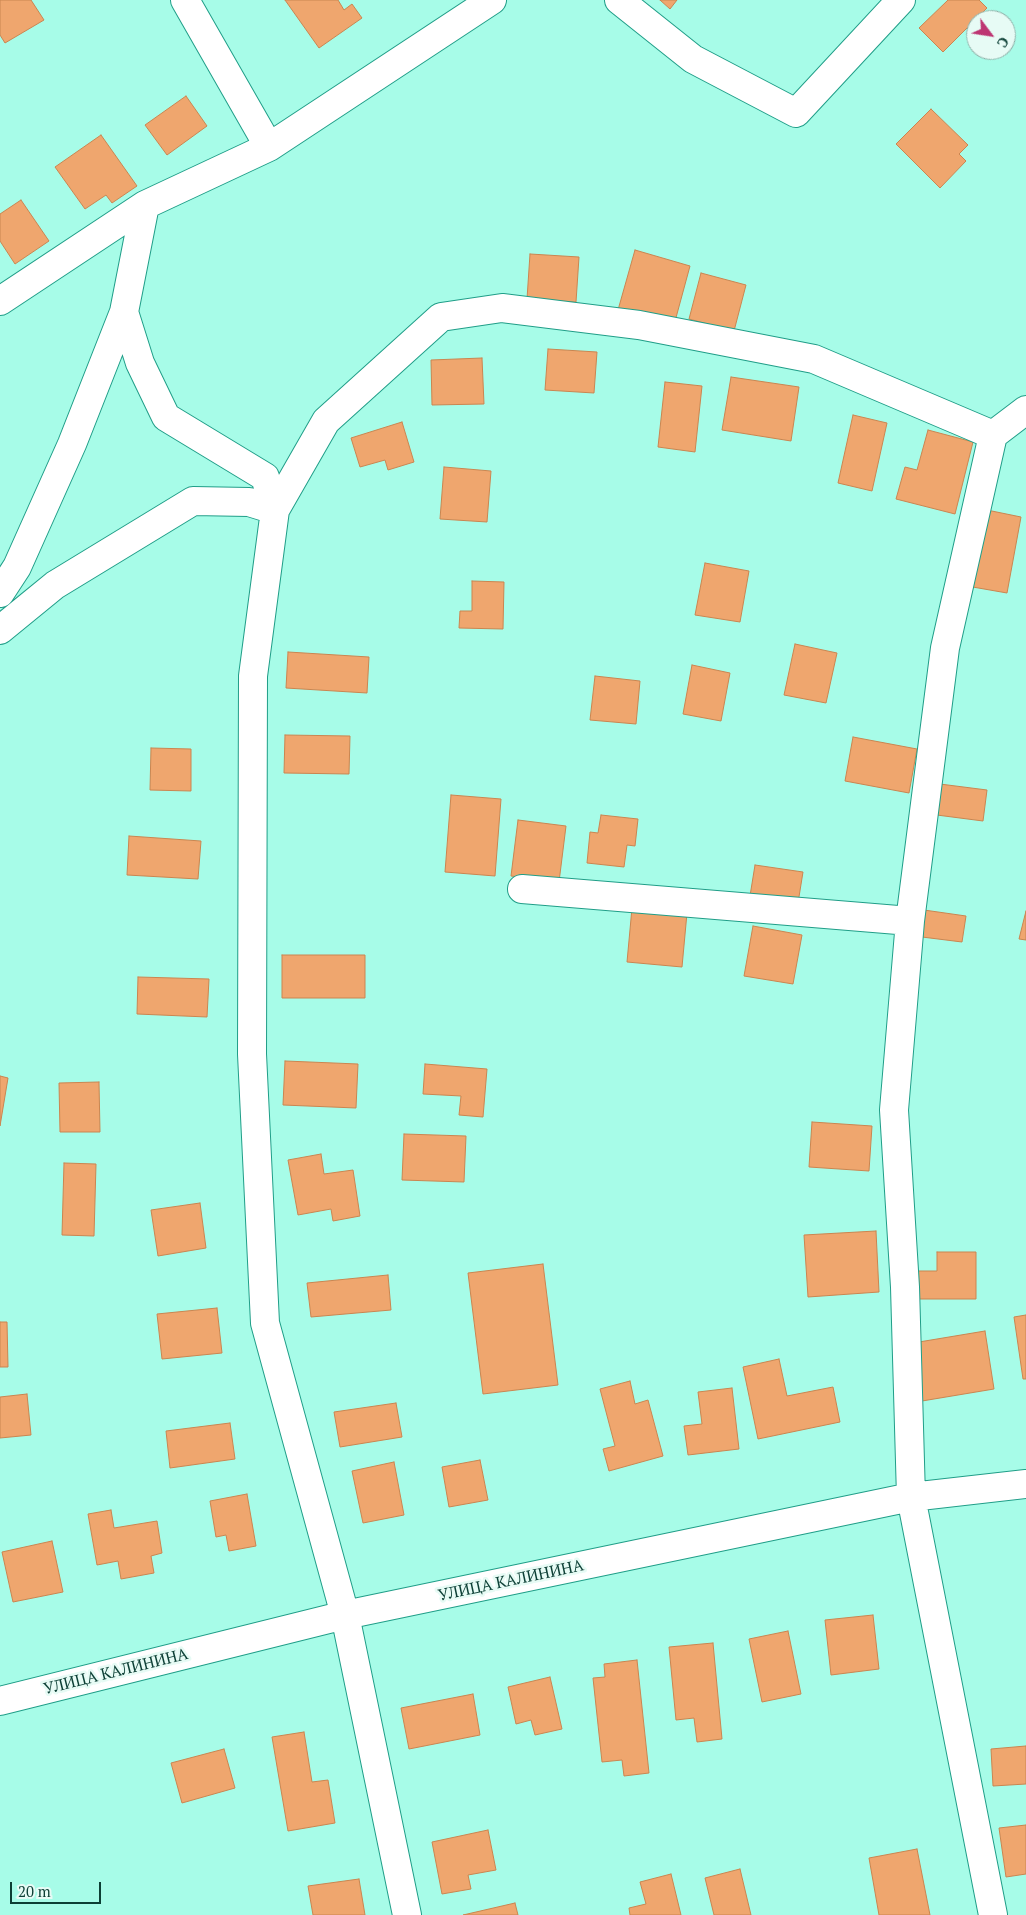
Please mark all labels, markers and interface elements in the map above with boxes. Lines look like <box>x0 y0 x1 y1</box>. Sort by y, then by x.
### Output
north arrow <box>966 10 1016 60</box>
text: С <box>993 34 1014 51</box>
street label: УЛИЦА КАЛИНИНА <box>437 1556 585 1606</box>
street label: УЛИЦА КАЛИНИНА <box>42 1645 190 1699</box>
scale bar <box>12 1872 104 1904</box>
text: 20 m <box>18 1881 51 1901</box>

